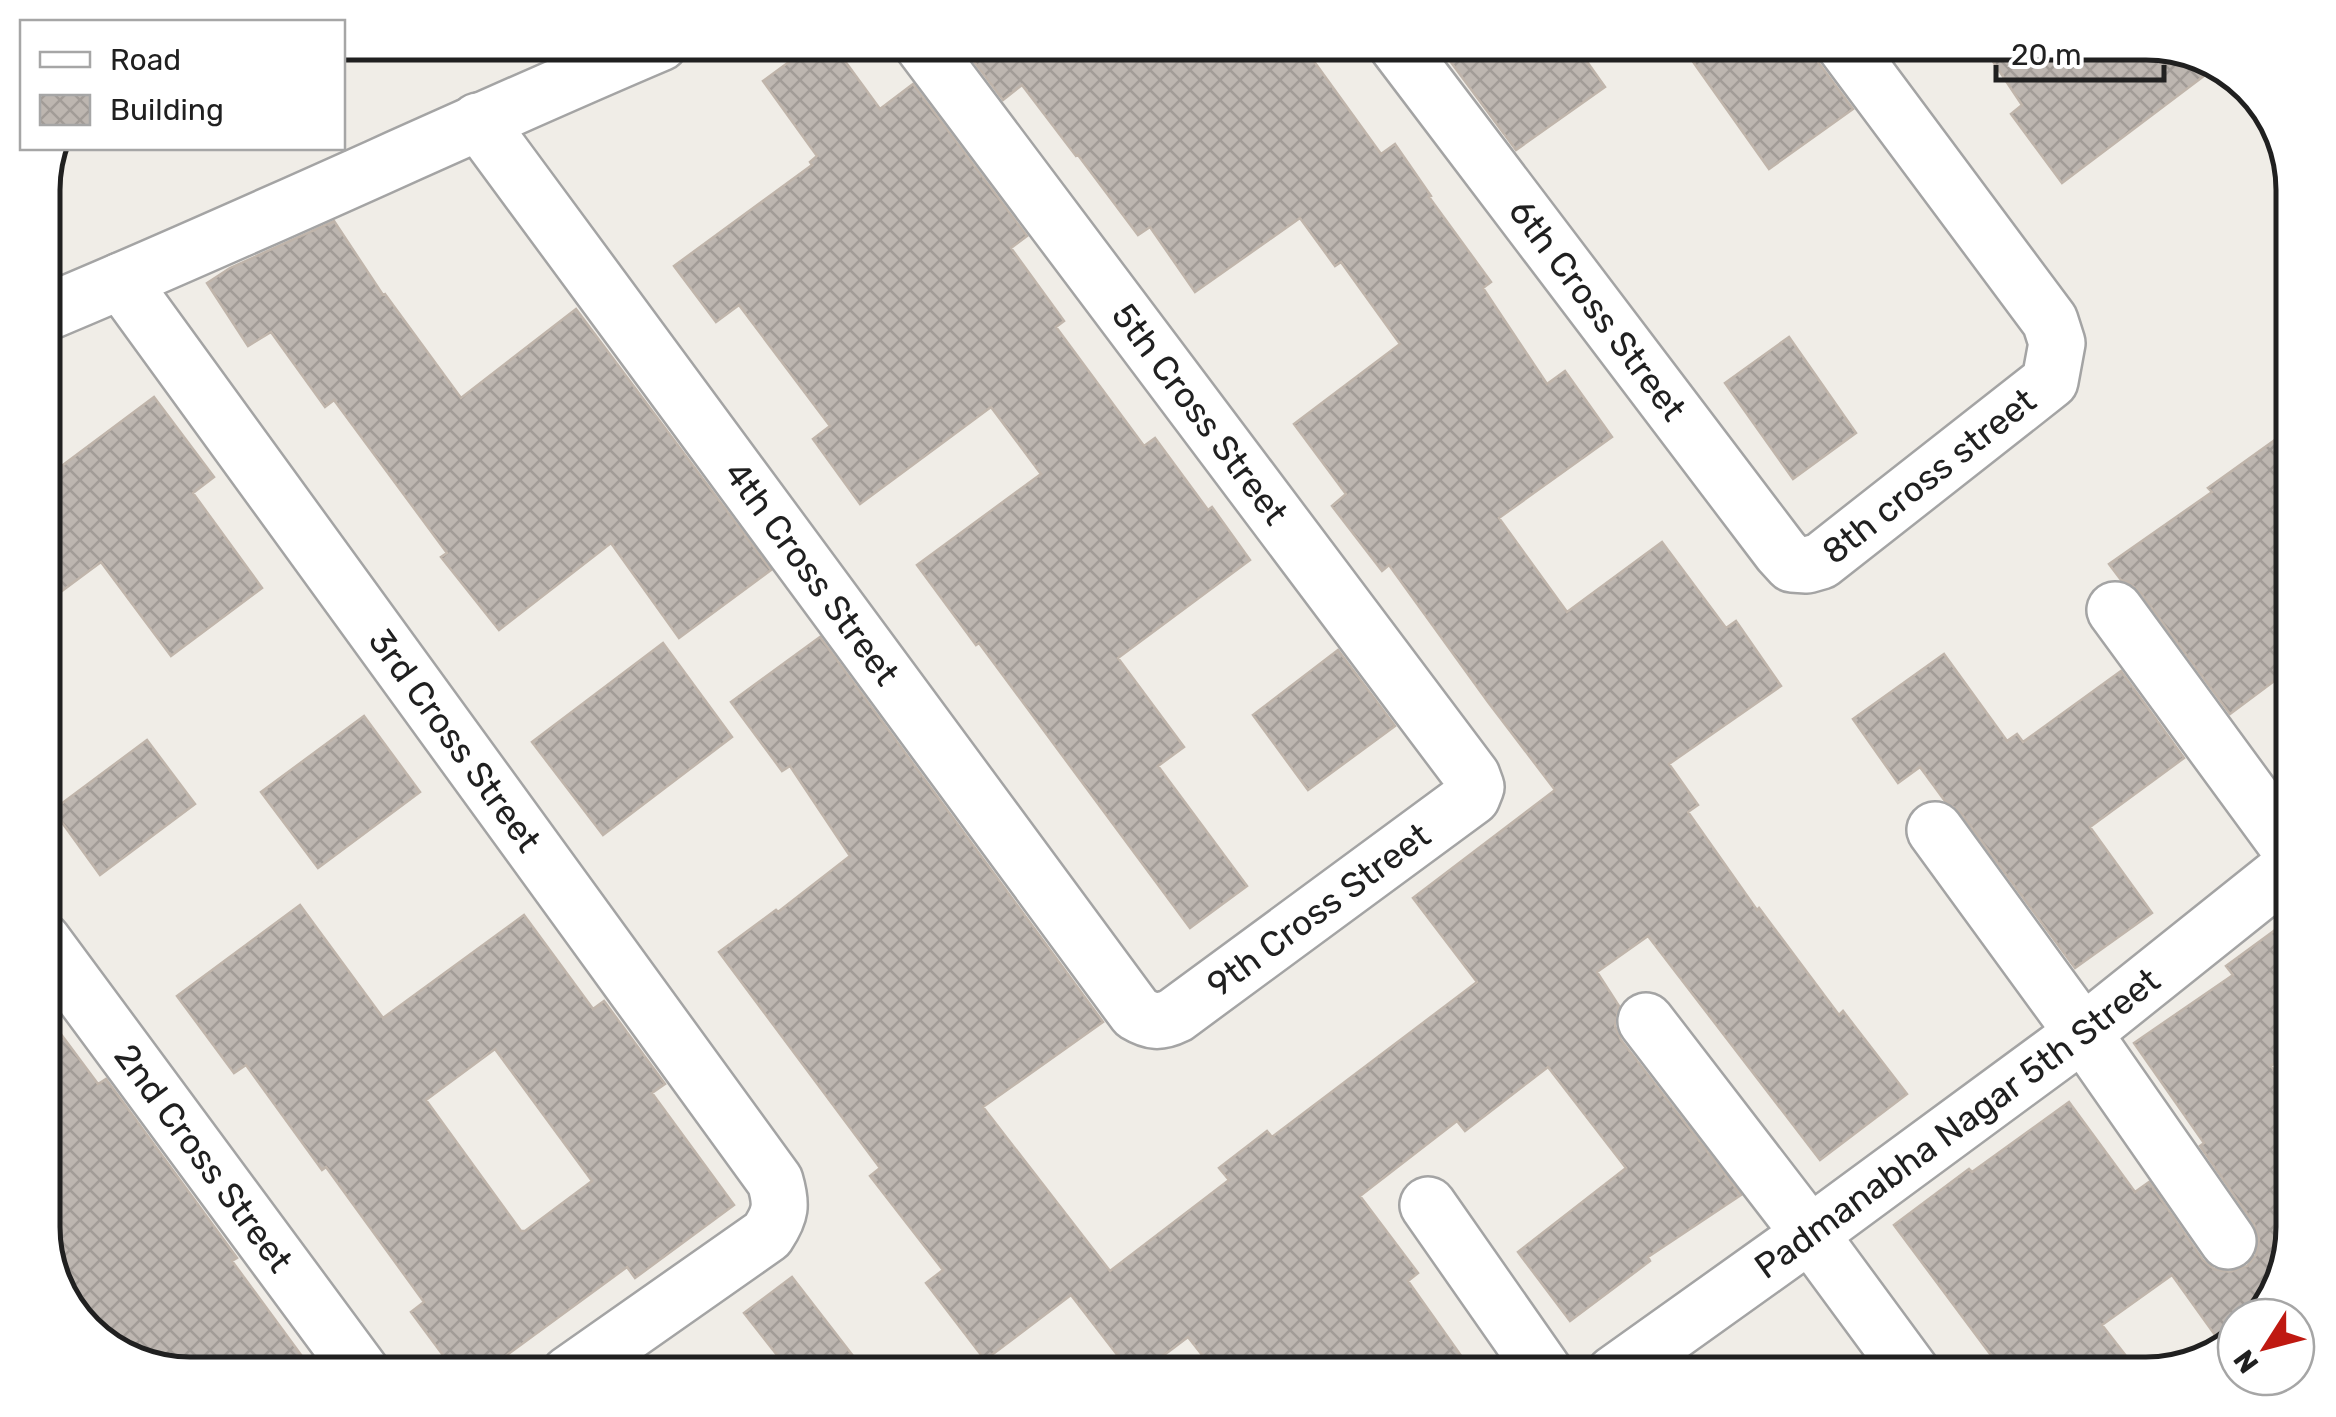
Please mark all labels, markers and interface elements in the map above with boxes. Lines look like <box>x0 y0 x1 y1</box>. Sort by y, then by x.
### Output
legend <box>20 20 345 150</box>
scale bar <box>1996 20 2164 82</box>
text: 20 m <box>2011 37 2082 73</box>
text: Road <box>110 42 181 78</box>
text: Building <box>110 92 224 128</box>
street label: 6th Cross Street <box>1500 191 1695 429</box>
street label: 5th Cross Street <box>1103 295 1297 533</box>
street label: 8th cross street <box>1814 379 2044 573</box>
street label: 4th Cross Street <box>715 453 908 693</box>
street label: 3rd Cross Street <box>360 621 550 860</box>
street label: 9th Cross Street <box>1199 814 1438 1006</box>
street label: Padmanabha Nagar 5th Street <box>1747 959 2168 1288</box>
street label: 2nd Cross Street <box>105 1036 302 1280</box>
north arrow <box>2216 1297 2316 1397</box>
text: N <box>2227 1344 2265 1379</box>

